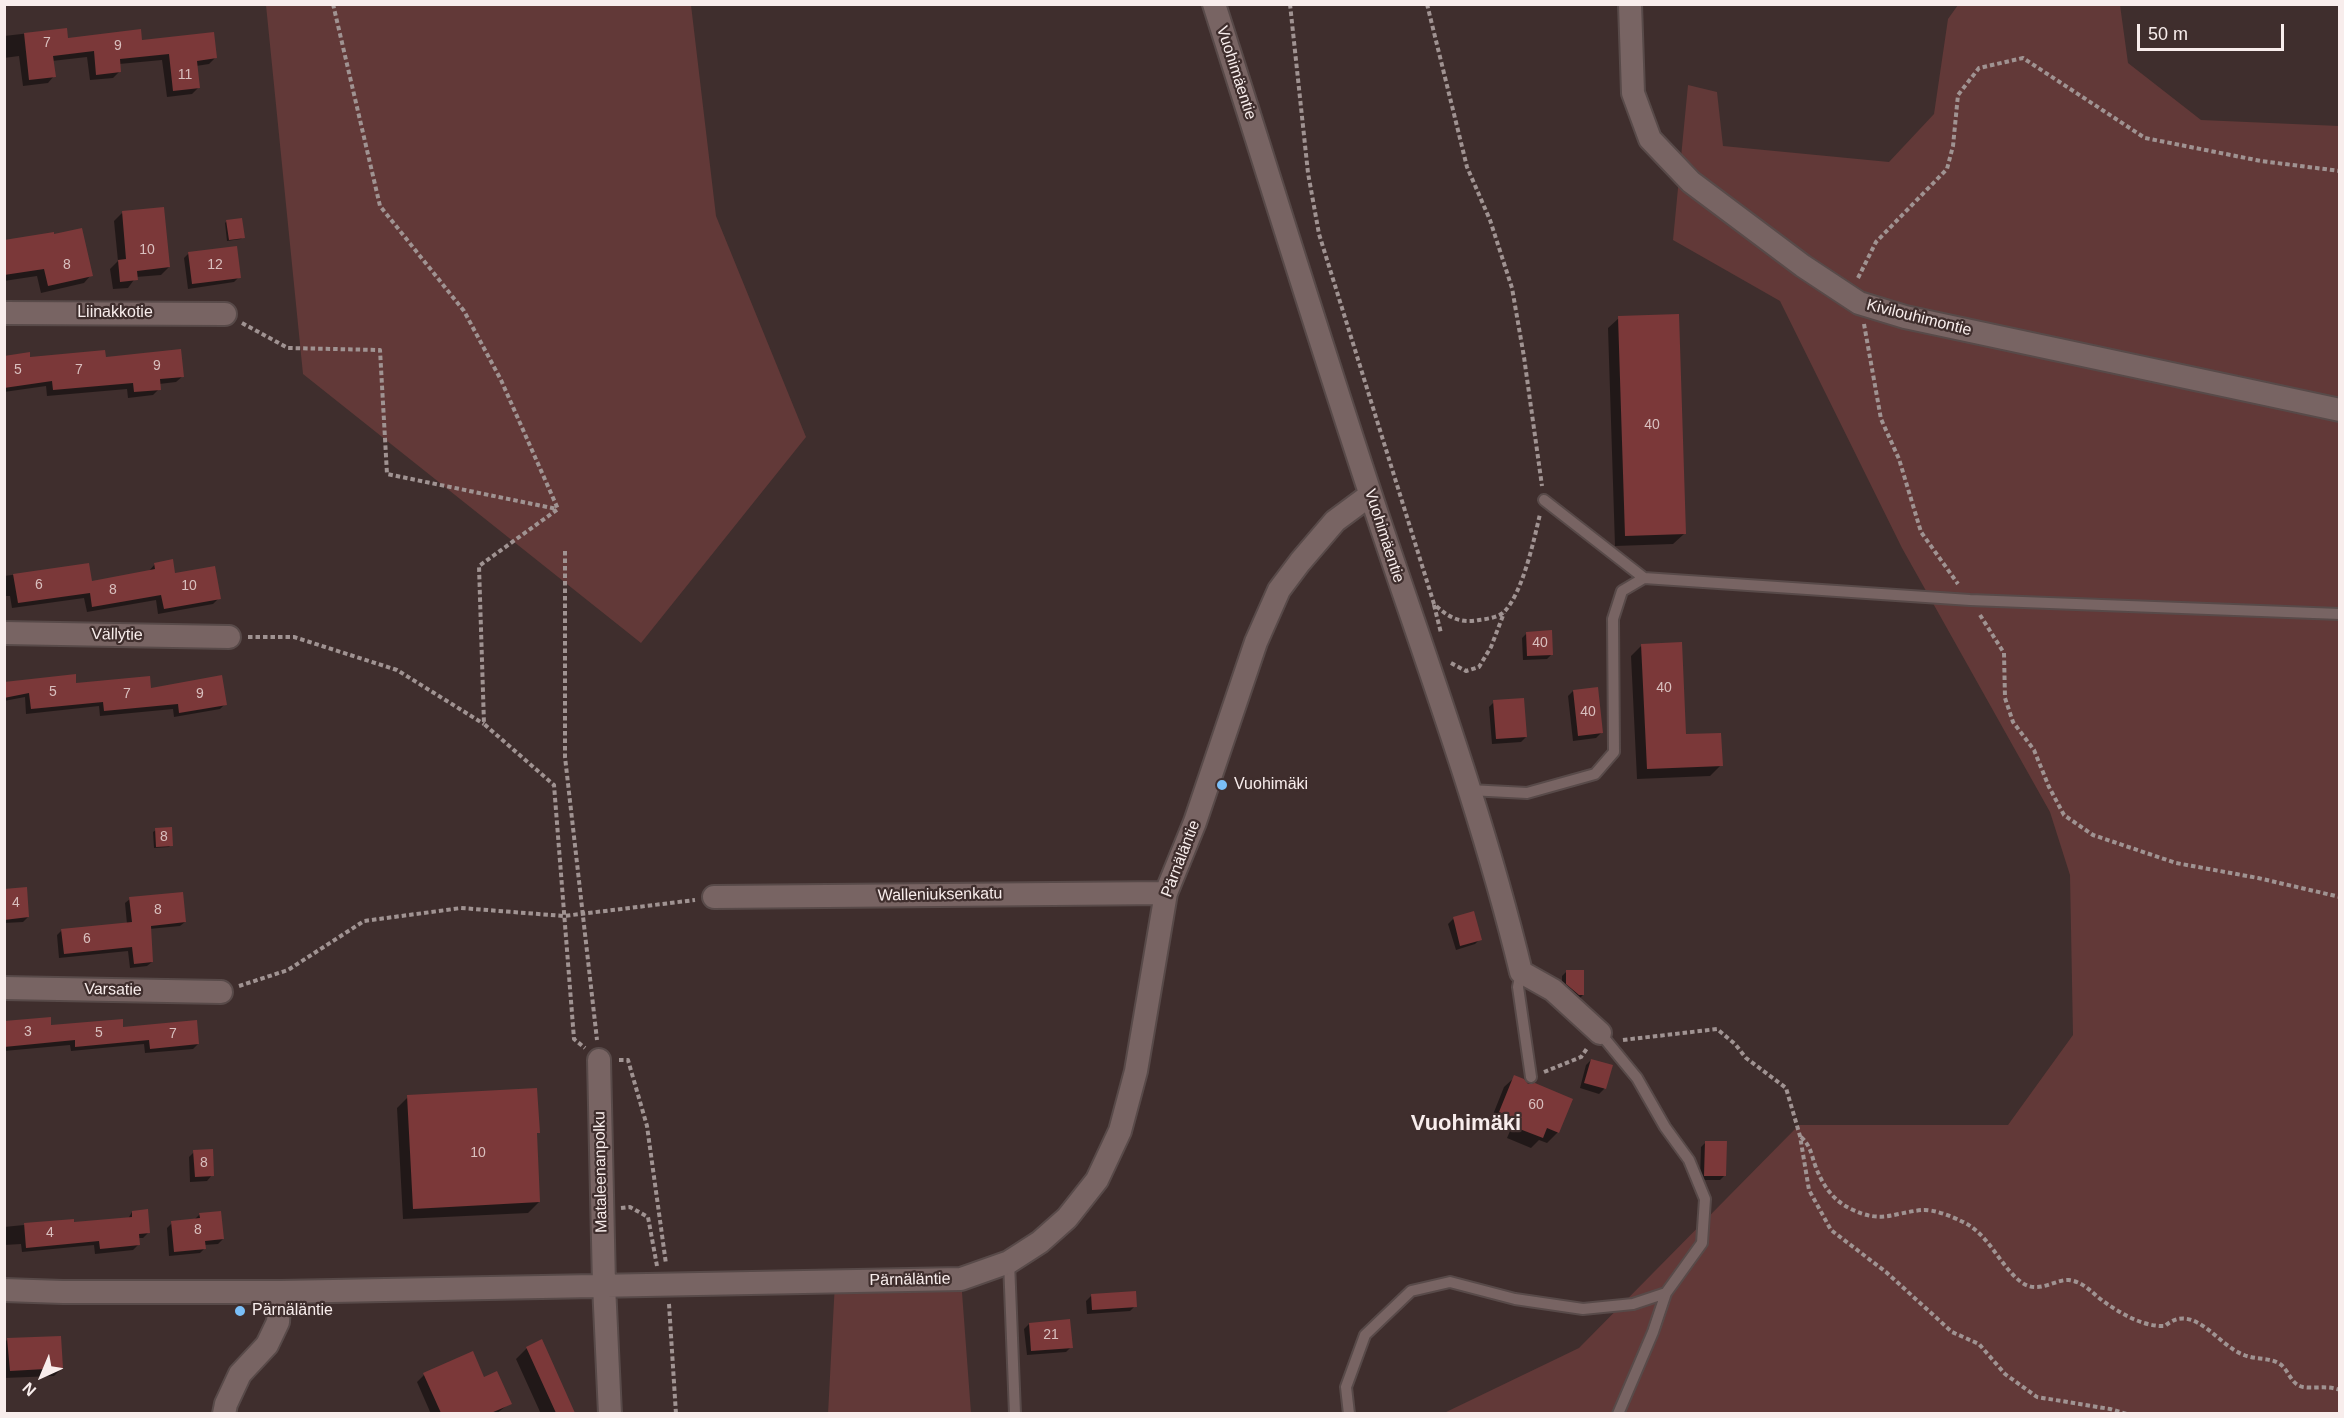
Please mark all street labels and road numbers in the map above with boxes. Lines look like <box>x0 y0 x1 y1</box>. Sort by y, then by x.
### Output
street label: Vuohimäentie <box>1212 24 1260 122</box>
street label: Kivilouhimontie <box>1864 296 1974 340</box>
street label: Liinakkotie <box>77 303 153 323</box>
street label: Vuohimäentie <box>1360 487 1408 585</box>
street label: Vällytie <box>91 625 143 645</box>
street label: Pärnäläntie <box>1158 818 1204 900</box>
street label: Walleniuksenkatu <box>877 884 1003 906</box>
street label: Varsatie <box>84 980 142 1000</box>
street label: Mataleenanpolku <box>590 1111 612 1233</box>
street label: Pärnäläntie <box>869 1270 951 1290</box>

